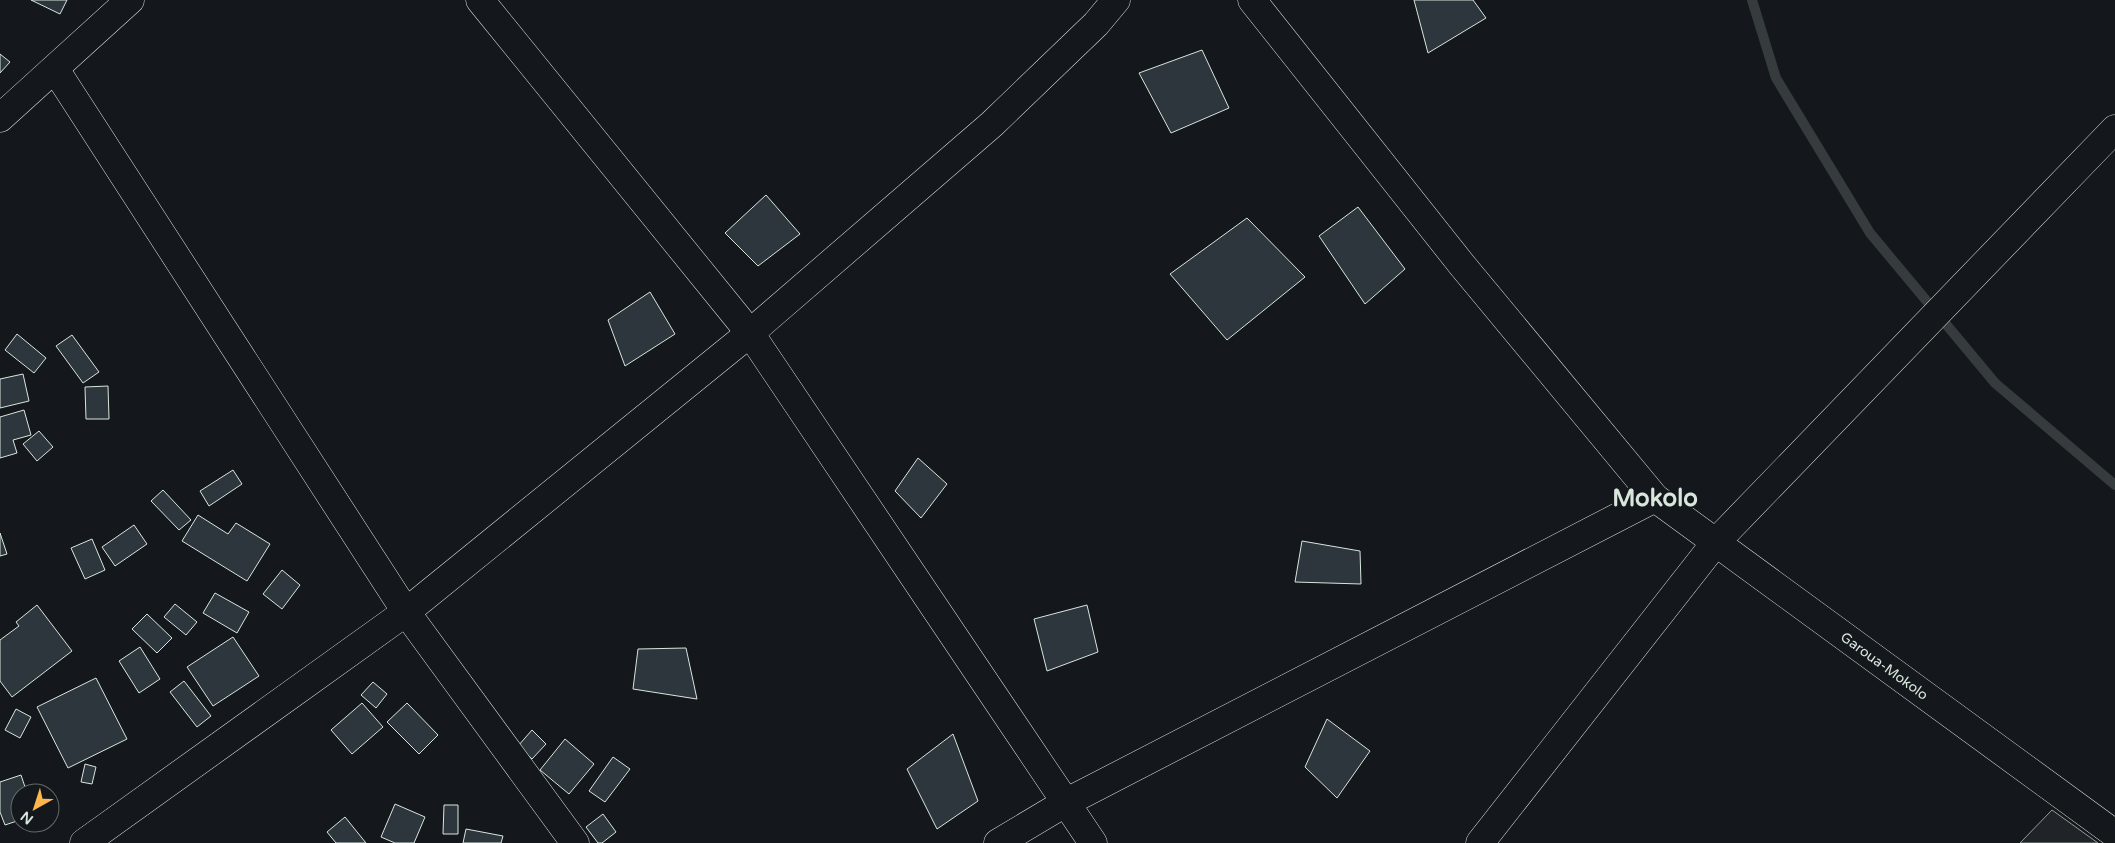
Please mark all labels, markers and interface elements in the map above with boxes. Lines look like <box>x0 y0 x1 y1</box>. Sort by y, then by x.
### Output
district label: Mokolo <box>1612 484 1698 513</box>
street label: Garoua-Mokolo <box>1838 628 1932 703</box>
north arrow <box>10 783 60 833</box>
text: N <box>17 808 37 828</box>

